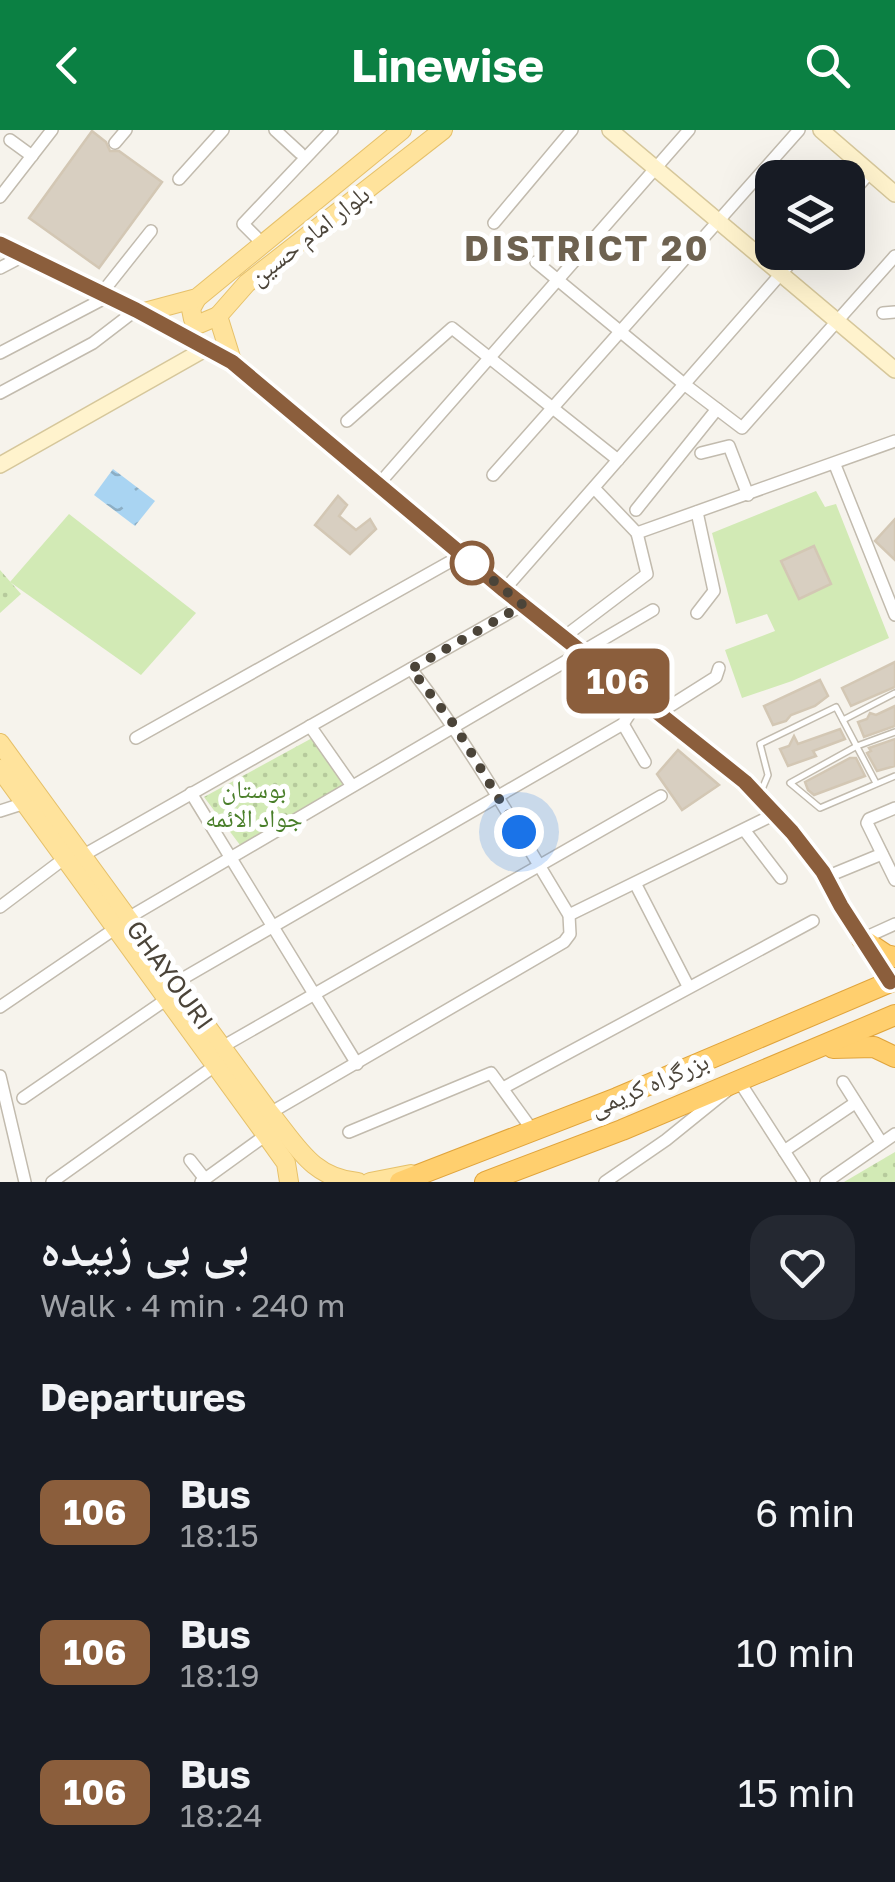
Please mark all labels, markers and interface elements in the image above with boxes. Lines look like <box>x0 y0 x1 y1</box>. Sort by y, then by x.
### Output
icon: back <box>40 38 95 93</box>
text: Linewise <box>351 38 544 92</box>
icon: search <box>800 38 855 93</box>
map controls <box>755 160 865 270</box>
button: layers <box>755 160 865 270</box>
street label: بلوار امام حسین <box>242 178 377 293</box>
district label: DISTRICT 20 <box>464 227 710 269</box>
unlabelled marker <box>451 542 493 584</box>
line badge: 106 <box>560 648 676 714</box>
text: 106 <box>586 660 650 702</box>
park label: بوستان جواد الائمه <box>205 773 303 833</box>
your location <box>494 807 544 857</box>
street label: GHAYOURI <box>120 914 220 1035</box>
street label: بزرگراه کریمی <box>585 1045 713 1123</box>
button: heart <box>750 1215 855 1320</box>
text: بی بی زبیده <box>40 1219 249 1277</box>
text: Walk · 4 min · 240 m <box>40 1286 345 1324</box>
text: Departures <box>40 1374 246 1419</box>
text: Bus <box>180 1471 251 1516</box>
text: 6 min <box>755 1490 855 1535</box>
text: 106 <box>63 1491 127 1533</box>
text: 18:15 <box>180 1516 259 1554</box>
text: Bus <box>180 1611 251 1656</box>
text: 10 min <box>736 1630 855 1675</box>
text: 106 <box>63 1631 127 1673</box>
text: 18:19 <box>180 1656 260 1694</box>
text: Bus <box>180 1751 251 1796</box>
text: 15 min <box>738 1770 855 1815</box>
text: 106 <box>63 1771 127 1813</box>
text: 18:24 <box>180 1796 263 1834</box>

